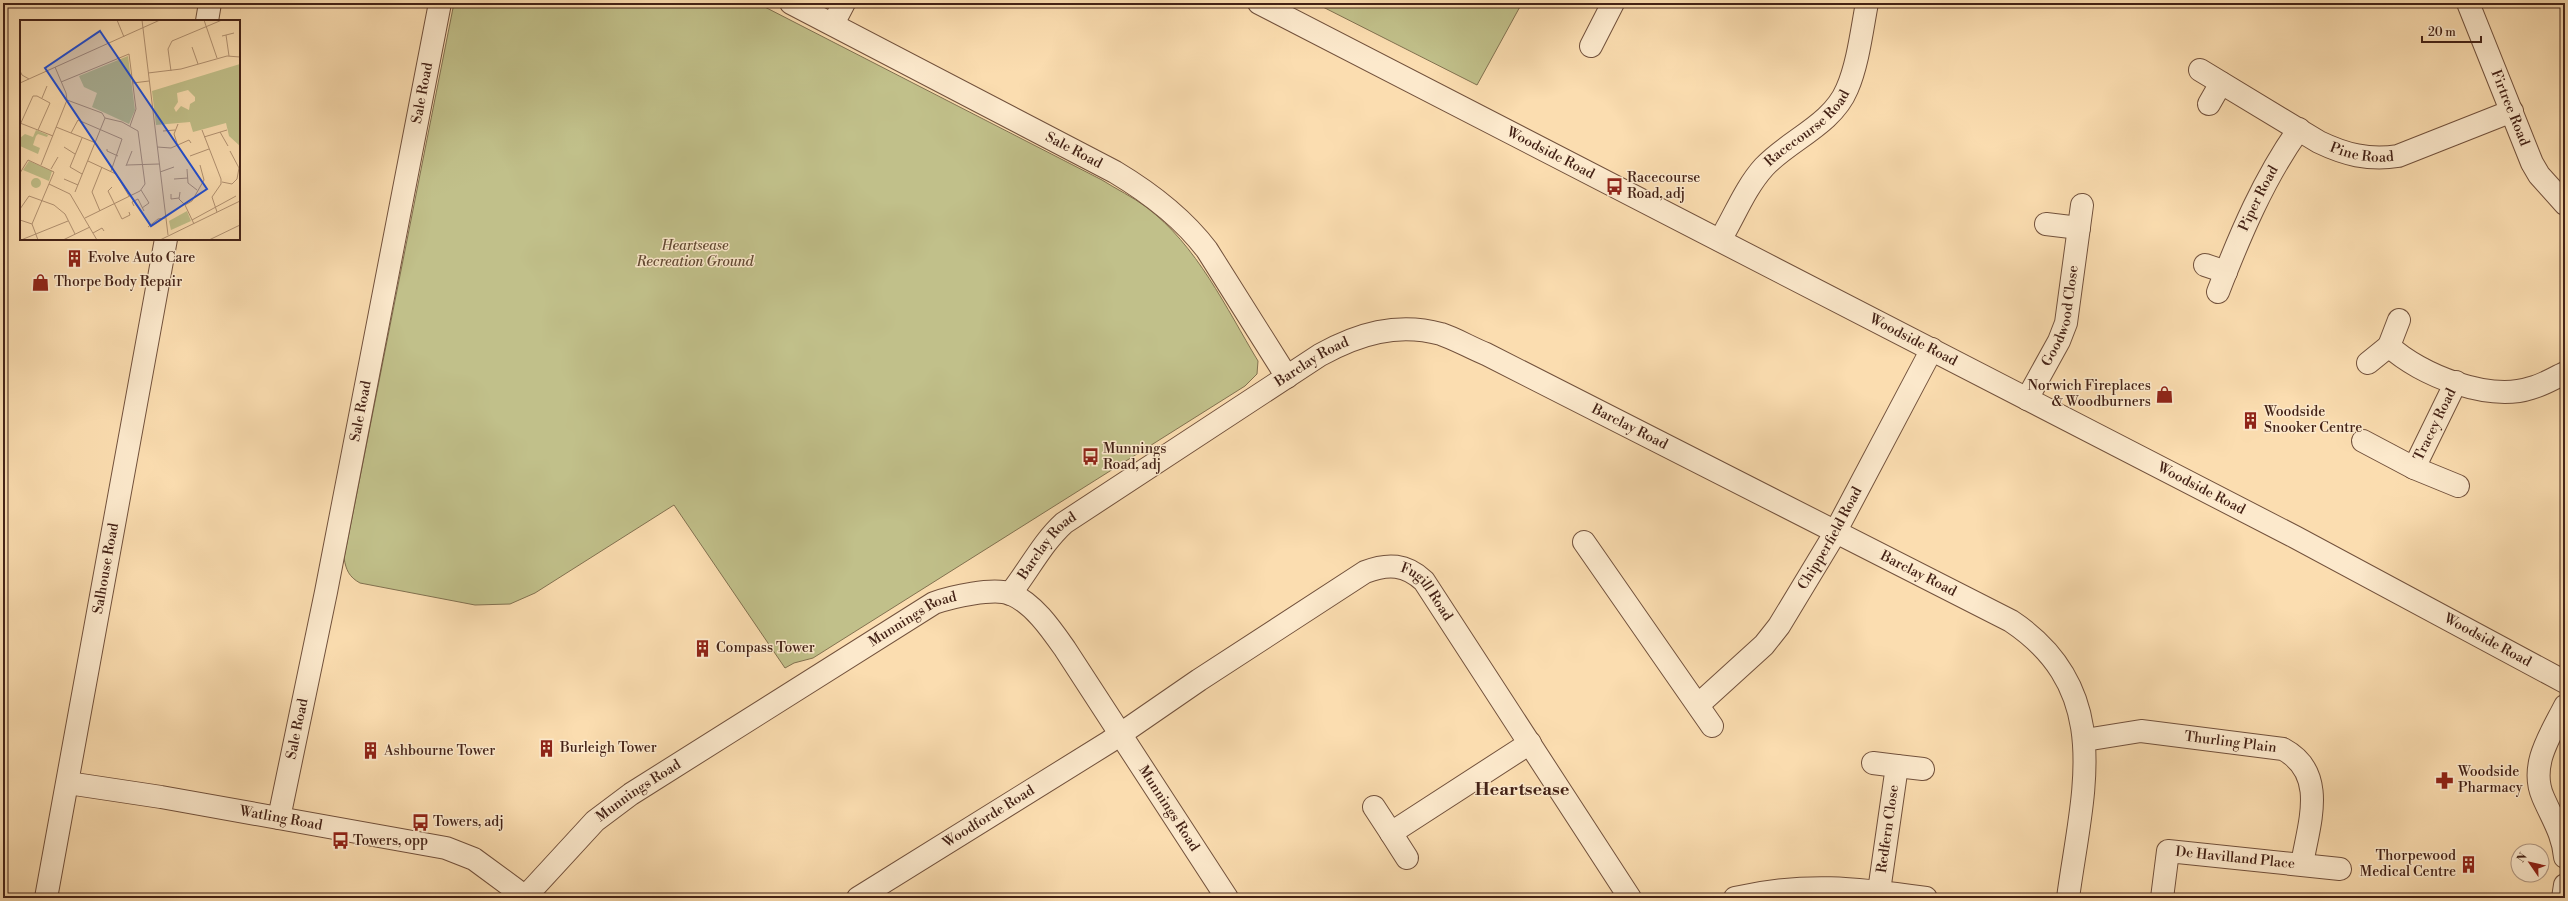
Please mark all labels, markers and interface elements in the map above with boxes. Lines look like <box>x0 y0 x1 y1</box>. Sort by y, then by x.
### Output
scale bar <box>2422 18 2481 44</box>
inset map <box>20 20 240 240</box>
text: 20 m <box>2428 25 2456 40</box>
street label: Sale Road <box>408 61 437 125</box>
street label: Firtree Road <box>2487 67 2533 149</box>
street label: Racecourse Road <box>1761 87 1854 171</box>
street label: Woodside Road <box>1503 123 1598 183</box>
street label: Sale Road <box>1042 128 1105 173</box>
street label: Pine Road <box>2327 139 2395 167</box>
street label: Piper Road <box>2235 163 2283 234</box>
place label: Racecourse Road, adj <box>1627 169 1700 203</box>
bus stop icon: Racecourse Road, adj <box>1604 176 1624 196</box>
park label: Heartsease Recreation Ground <box>636 237 755 271</box>
building icon: Evolve Auto Care <box>65 248 85 268</box>
place label: Evolve Auto Care <box>88 249 195 267</box>
street label: Goodwood Close <box>2038 264 2083 370</box>
shop icon: Thorpe Body Repair <box>31 272 51 292</box>
place label: Thorpe Body Repair <box>54 273 182 291</box>
street label: Woodside Road <box>1865 310 1960 370</box>
street label: Barclay Road <box>1271 333 1352 392</box>
place label: Norwich Fireplaces & Woodburners <box>2028 377 2151 411</box>
street label: Sale Road <box>346 379 376 443</box>
shop icon: Norwich Fireplaces & Woodburners <box>2154 384 2174 404</box>
street label: Tracey Road <box>2410 385 2461 464</box>
street label: Barclay Road <box>1588 400 1671 454</box>
place label: Woodside Snooker Centre <box>2263 403 2362 437</box>
building icon: Woodside Snooker Centre <box>2241 410 2261 430</box>
place label: Munnings Road, adj <box>1103 440 1166 474</box>
bus stop icon: Munnings Road, adj <box>1080 447 1100 467</box>
street label: Woodside Road <box>2153 458 2248 519</box>
street label: Chipperfield Road <box>1794 484 1866 593</box>
street label: Barclay Road <box>1014 508 1080 584</box>
street label: Salhouse Road <box>89 521 123 615</box>
street label: Barclay Road <box>1876 547 1960 601</box>
street label: Fugill Road <box>1398 559 1457 624</box>
street label: Munnings Road <box>865 588 959 651</box>
street label: Woodside Road <box>2440 609 2534 671</box>
building icon: Compass Tower <box>693 638 713 658</box>
place label: Compass Tower <box>716 639 815 657</box>
street label: Sale Road <box>282 697 313 761</box>
street label: Thurling Plain <box>2183 728 2278 757</box>
building icon: Burleigh Tower <box>537 738 557 758</box>
place label: Burleigh Tower <box>559 739 657 757</box>
building icon: Ashbourne Tower <box>361 741 381 761</box>
place label: Ashbourne Tower <box>383 742 495 760</box>
street label: Munnings Road <box>593 756 684 826</box>
street label: Munnings Road <box>1134 762 1203 855</box>
place label: Woodside Pharmacy <box>2457 763 2523 797</box>
pharmacy icon: Woodside Pharmacy <box>2435 770 2455 790</box>
district label: Heartsease <box>1475 778 1570 801</box>
street label: Woodforde Road <box>939 781 1038 852</box>
street label: Redfern Close <box>1873 784 1903 874</box>
street label: Watling Road <box>237 802 324 835</box>
bus stop icon: Towers, adj <box>410 812 430 832</box>
place label: Towers, adj <box>433 813 504 831</box>
bus stop icon: Towers, opp <box>330 831 350 851</box>
place label: Towers, opp <box>353 832 428 850</box>
street label: De Havilland Place <box>2175 843 2296 873</box>
north arrow <box>2510 843 2550 883</box>
place label: Thorpewood Medical Centre <box>2360 847 2456 881</box>
text: N <box>2514 850 2531 865</box>
building icon: Thorpewood Medical Centre <box>2459 854 2479 874</box>

